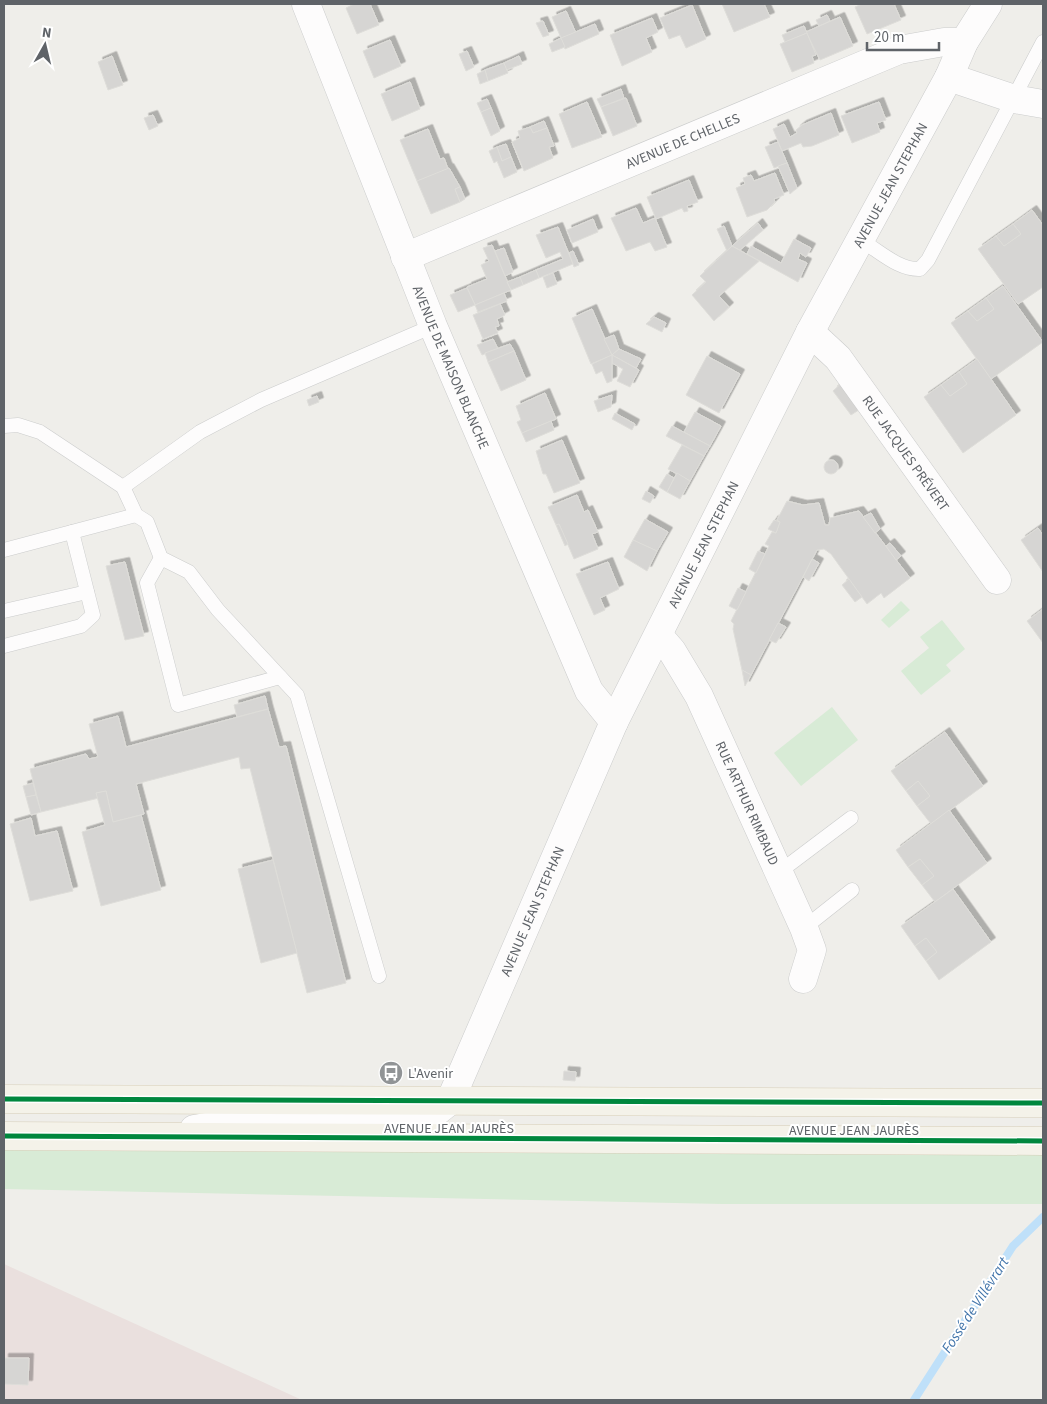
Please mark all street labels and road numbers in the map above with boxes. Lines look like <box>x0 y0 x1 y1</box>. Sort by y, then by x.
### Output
street label: AVENUE DE CHELLES <box>623 109 743 174</box>
street label: AVENUE JEAN STEPHAN <box>849 119 933 252</box>
street label: AVENUE DE MAISON BLANCHE <box>407 283 493 452</box>
street label: RUE JACQUES PRÉVERT <box>857 392 954 516</box>
street label: AVENUE JEAN STEPHAN <box>664 478 745 612</box>
street label: RUE ARTHUR RIMBAUD <box>710 738 783 869</box>
street label: AVENUE JEAN STEPHAN <box>496 843 570 980</box>
street label: AVENUE JEAN JAURÈS <box>384 1119 514 1139</box>
street label: AVENUE JEAN JAURÈS <box>789 1121 919 1141</box>

